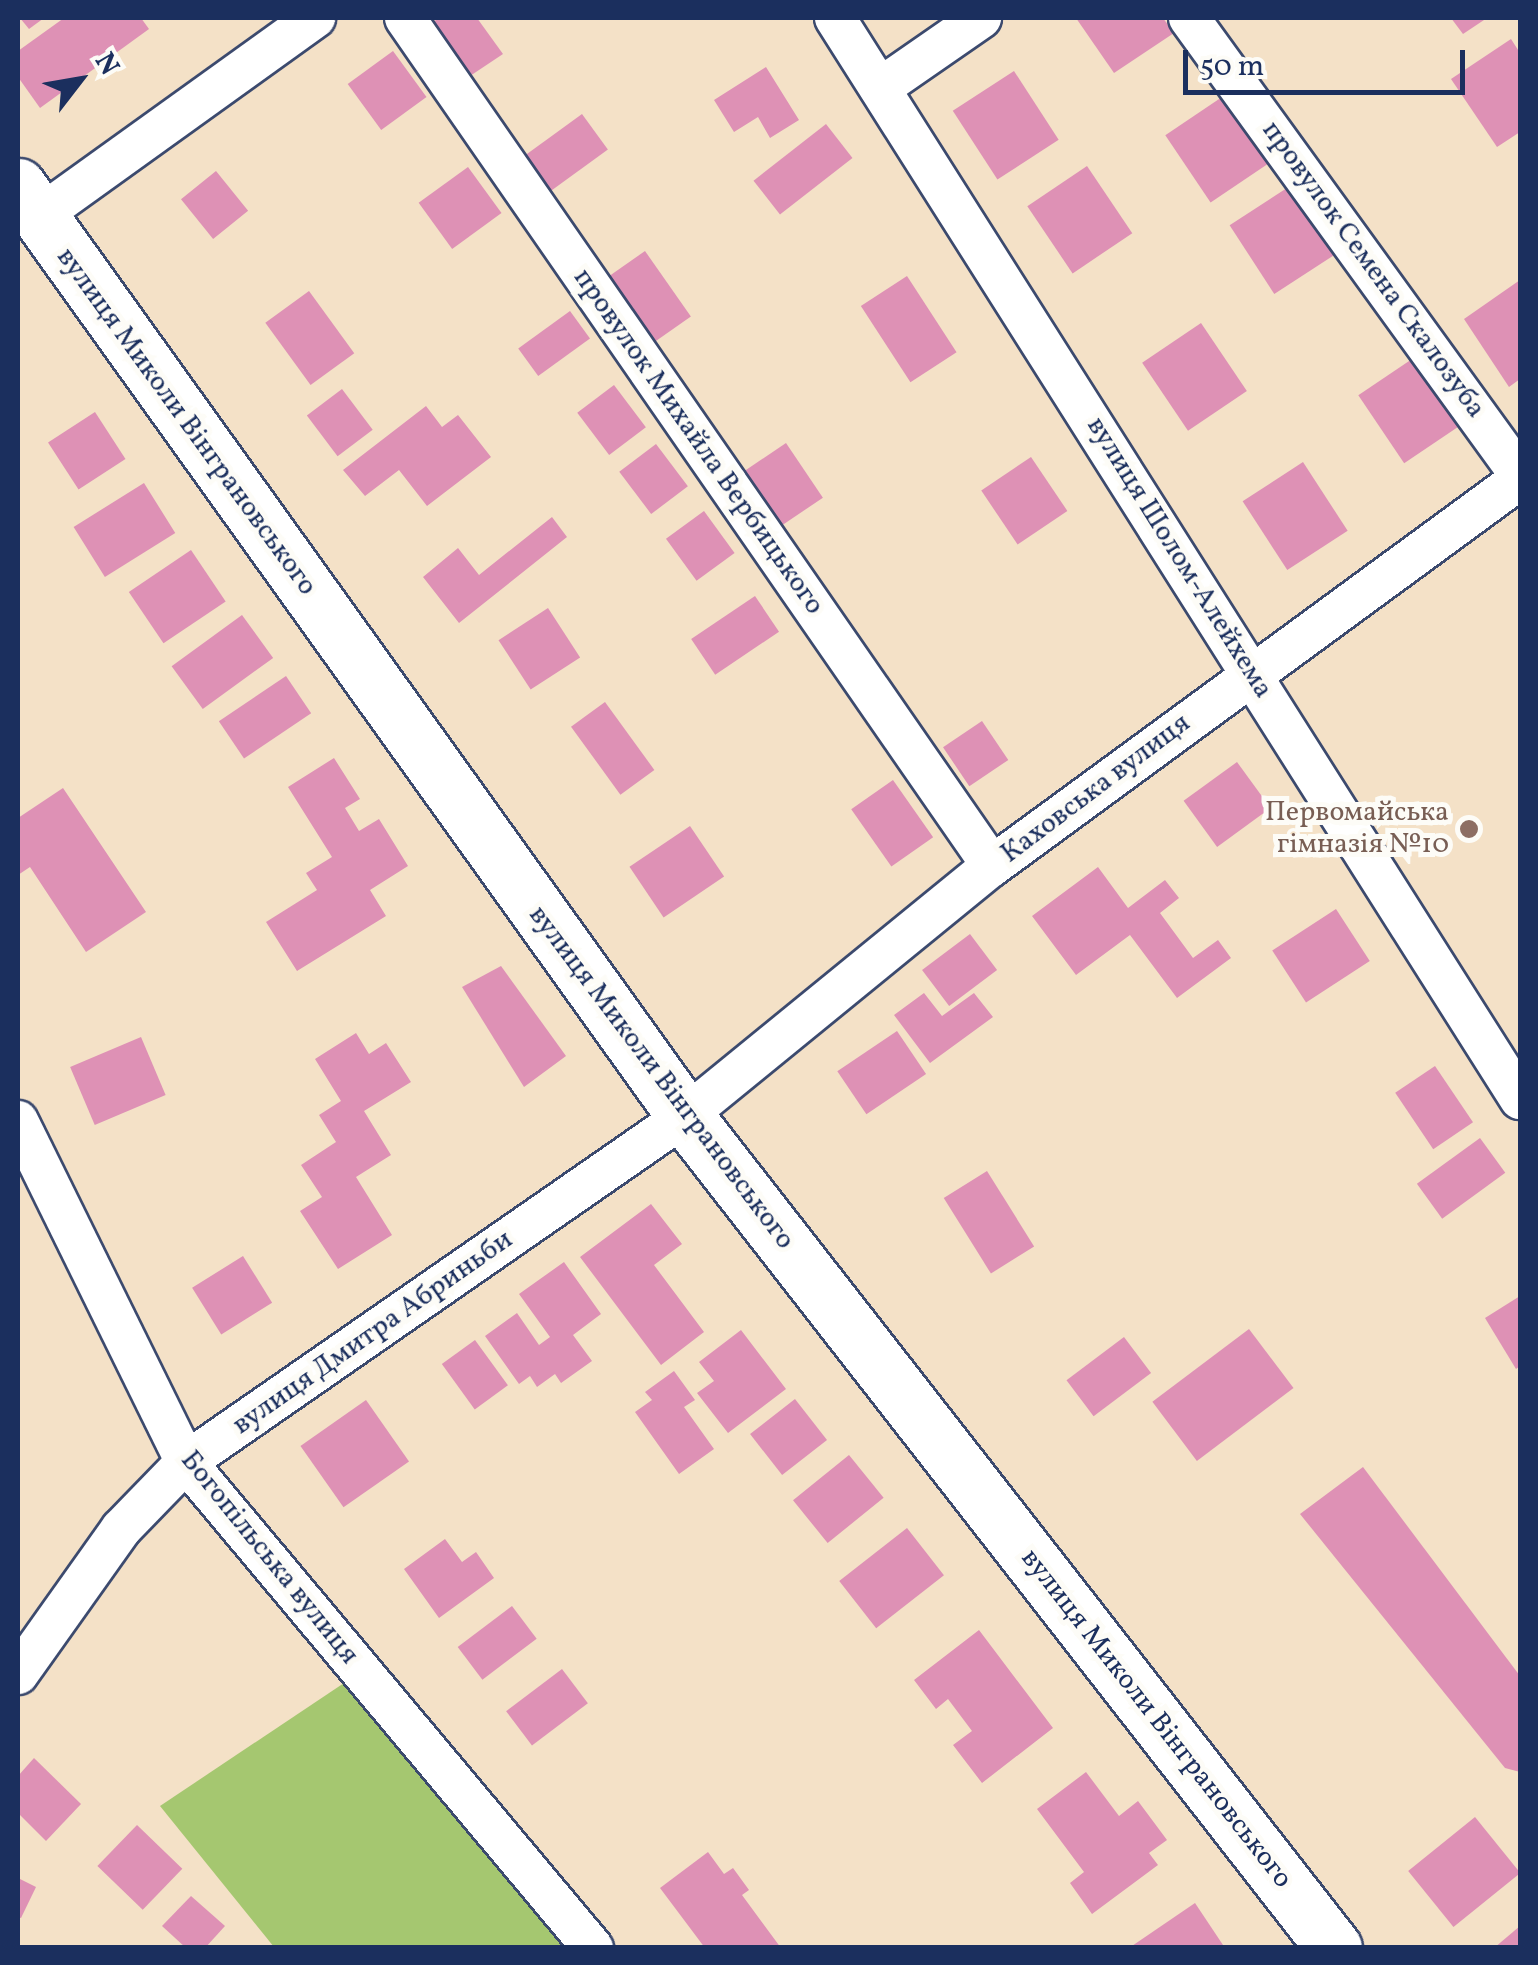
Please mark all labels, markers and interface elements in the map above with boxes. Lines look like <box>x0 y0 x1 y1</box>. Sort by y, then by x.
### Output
north arrow <box>30 30 130 130</box>
scale bar <box>1188 30 1470 92</box>
text: N <box>84 46 128 83</box>
text: 50 m <box>1200 46 1264 88</box>
street label: провулок Семена Скалозуба <box>1254 115 1492 425</box>
street label: вулиця Миколи Вінграновського <box>49 242 323 602</box>
street label: провулок Михайла Вербицького <box>565 263 831 621</box>
street label: вулиця Шолом-Алейхема <box>1079 411 1279 705</box>
street label: Каховська вулиця <box>995 707 1197 871</box>
place label: Первомайська гімназія №10 <box>1265 796 1449 862</box>
marker: Первомайська гімназія №10 <box>1458 818 1480 840</box>
street label: вулиця Миколи Вінграновського <box>521 900 801 1256</box>
street label: вулиця Дмитра Абриньби <box>227 1223 519 1443</box>
street label: Богопільська вулиця <box>173 1445 365 1671</box>
street label: вулиця Миколи Вінграновського <box>1013 1543 1299 1895</box>

